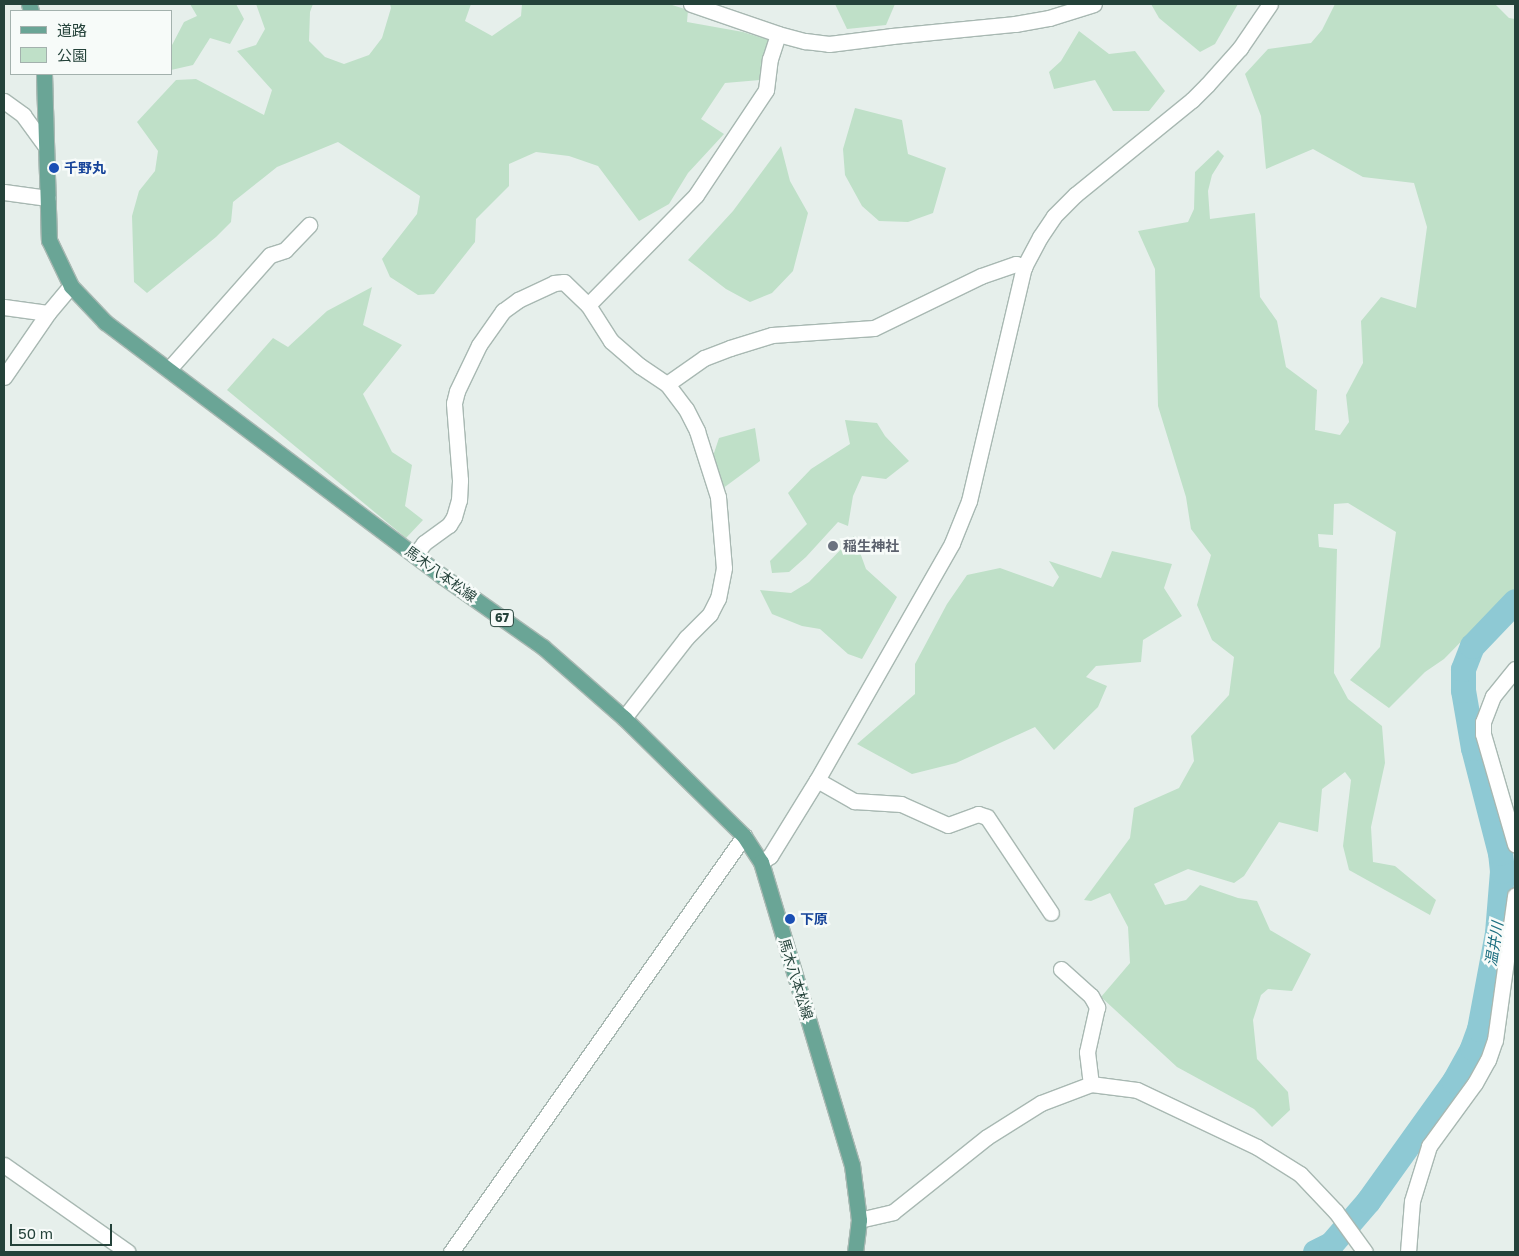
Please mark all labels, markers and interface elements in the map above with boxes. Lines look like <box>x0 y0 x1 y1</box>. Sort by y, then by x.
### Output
legend <box>10 10 172 75</box>
text: 道路 <box>57 21 87 39</box>
text: 公園 <box>57 46 87 64</box>
place label: 千野丸 <box>64 160 106 176</box>
marker: 千野丸 <box>48 162 60 174</box>
place label: 稲生神社 <box>843 538 899 554</box>
marker: 稲生神社 <box>827 540 839 552</box>
street label: 馬木八本松線 <box>402 543 480 605</box>
road number: 67 <box>490 608 514 628</box>
place label: 下原 <box>800 911 828 927</box>
marker: 下原 <box>784 913 796 925</box>
water label: 温井川 <box>1482 920 1506 968</box>
street label: 馬木八本松線 <box>776 936 816 1022</box>
scale bar <box>12 1214 115 1246</box>
text: 50 m <box>18 1224 53 1242</box>

